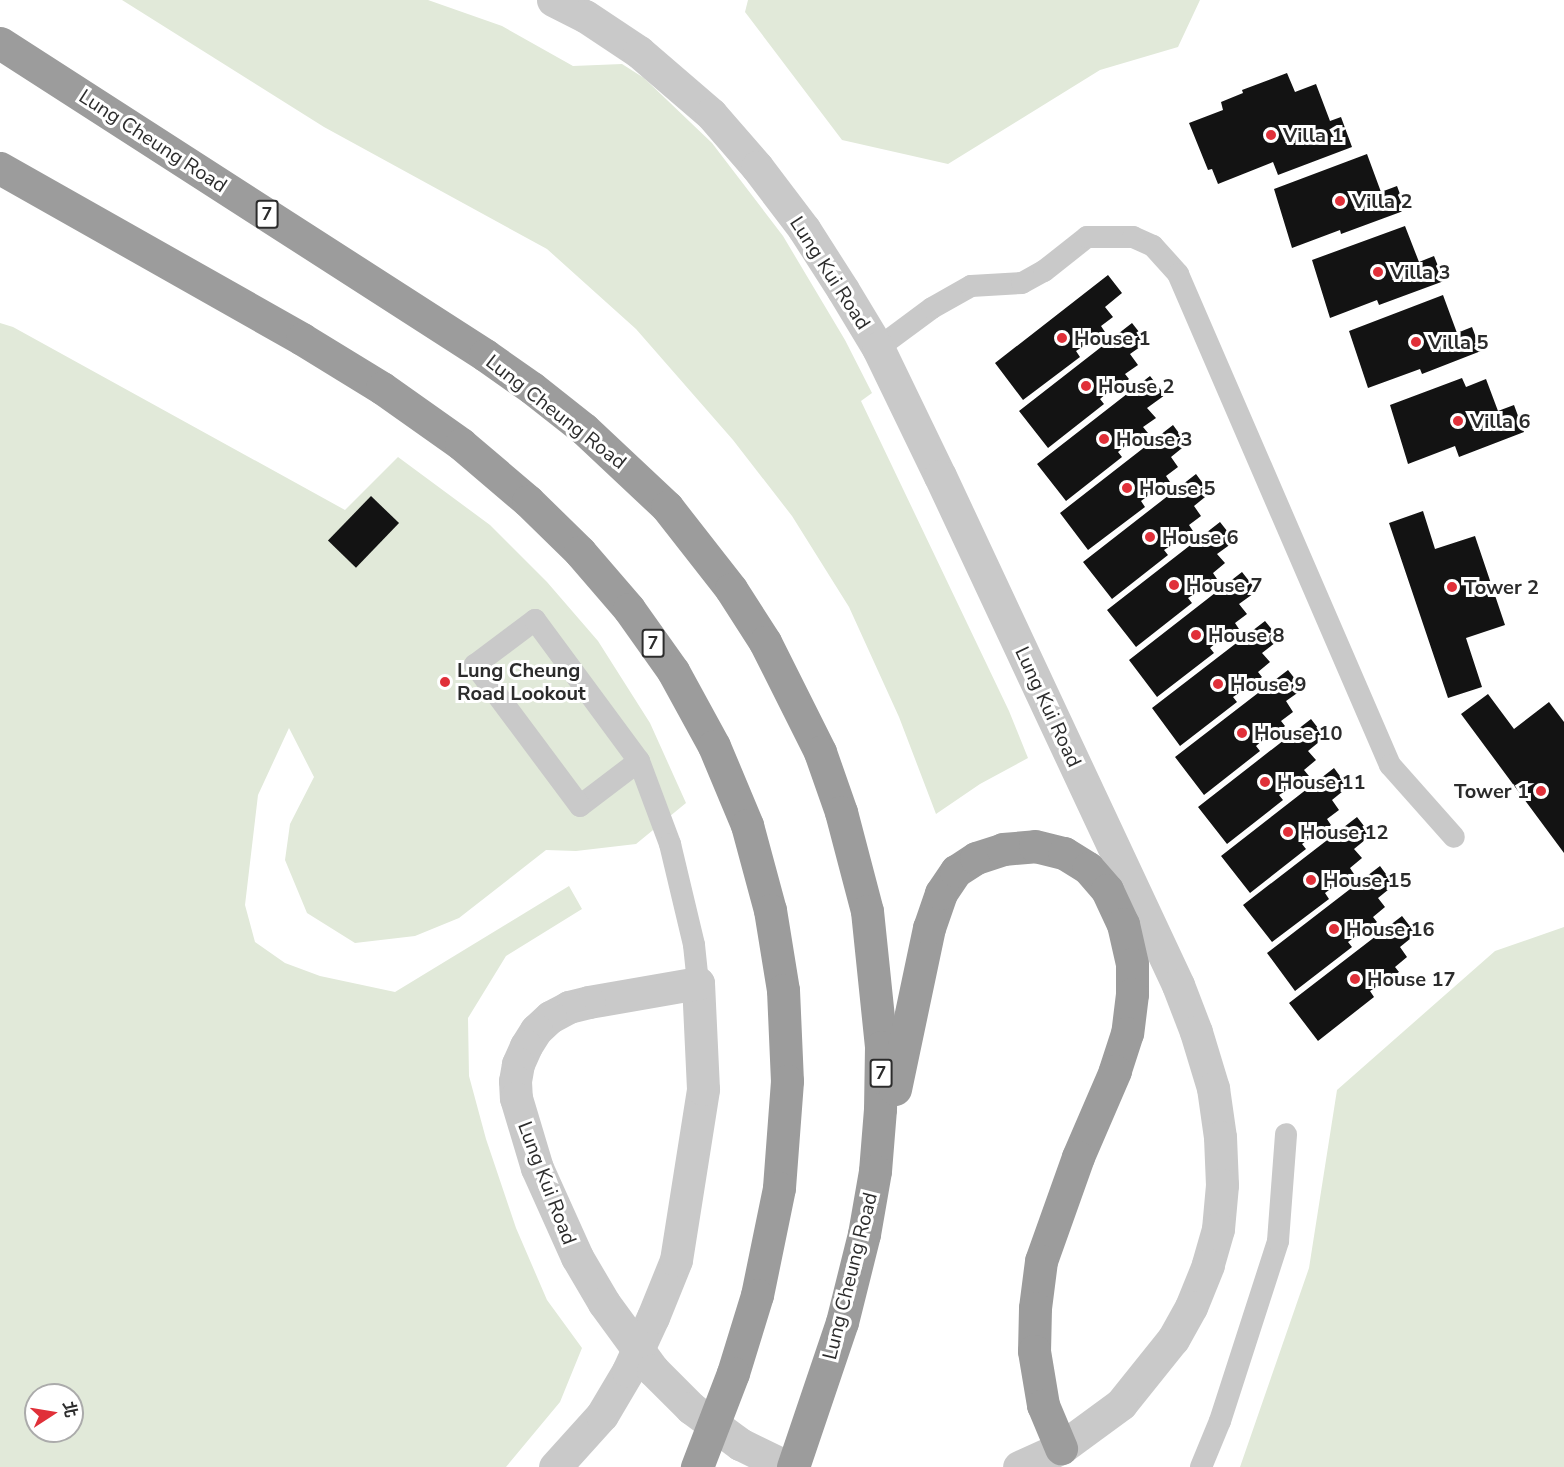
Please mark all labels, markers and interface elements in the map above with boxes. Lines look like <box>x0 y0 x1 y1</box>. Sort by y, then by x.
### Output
street label: Lung Cheung Road <box>75 84 231 198</box>
place label: Villa 1 <box>1283 123 1343 147</box>
marker: Villa 1 <box>1264 128 1278 142</box>
place label: Villa 2 <box>1352 189 1412 213</box>
marker: Villa 2 <box>1333 194 1347 208</box>
road number: 7 <box>255 199 279 229</box>
street label: Lung Kui Road <box>785 212 875 334</box>
place label: Villa 3 <box>1390 260 1450 284</box>
marker: Villa 3 <box>1371 265 1385 279</box>
place label: House 1 <box>1074 326 1151 350</box>
place label: Villa 5 <box>1428 330 1488 354</box>
marker: House 1 <box>1055 331 1069 345</box>
marker: Villa 5 <box>1409 335 1423 349</box>
street label: Lung Cheung Road <box>481 350 631 474</box>
place label: House 2 <box>1098 374 1175 398</box>
marker: House 2 <box>1079 379 1093 393</box>
place label: Villa 6 <box>1470 409 1530 433</box>
marker: Villa 6 <box>1451 414 1465 428</box>
place label: House 3 <box>1116 427 1193 451</box>
marker: House 3 <box>1097 432 1111 446</box>
place label: House 5 <box>1139 476 1216 500</box>
marker: House 5 <box>1120 481 1134 495</box>
place label: House 6 <box>1162 525 1239 549</box>
marker: House 6 <box>1143 530 1157 544</box>
place label: House 7 <box>1186 573 1263 597</box>
place label: Tower 2 <box>1464 575 1539 599</box>
marker: House 7 <box>1167 578 1181 592</box>
marker: Tower 2 <box>1445 580 1459 594</box>
place label: House 8 <box>1208 623 1285 647</box>
road number: 7 <box>641 628 665 658</box>
marker: House 8 <box>1189 628 1203 642</box>
street label: Lung Kui Road <box>1010 643 1086 771</box>
place label: Lung Cheung Road Lookout <box>457 658 586 705</box>
place label: House 9 <box>1230 672 1307 696</box>
marker: Lung Cheung Road Lookout <box>438 675 452 689</box>
marker: House 9 <box>1211 677 1225 691</box>
place label: House 10 <box>1254 721 1343 745</box>
marker: House 10 <box>1235 726 1249 740</box>
place label: House 11 <box>1277 770 1366 794</box>
marker: House 11 <box>1258 775 1272 789</box>
place label: Tower 1 <box>1454 779 1529 803</box>
marker: Tower 1 <box>1534 784 1548 798</box>
place label: House 12 <box>1300 820 1389 844</box>
marker: House 12 <box>1281 825 1295 839</box>
place label: House 15 <box>1323 868 1412 892</box>
marker: House 15 <box>1304 873 1318 887</box>
place label: House 16 <box>1346 917 1435 941</box>
marker: House 16 <box>1327 922 1341 936</box>
place label: House 17 <box>1367 967 1456 991</box>
marker: House 17 <box>1348 972 1362 986</box>
road number: 7 <box>869 1058 893 1088</box>
street label: Lung Kui Road <box>513 1118 581 1248</box>
street label: Lung Cheung Road <box>818 1190 882 1362</box>
north arrow <box>24 1383 84 1443</box>
text: 北 <box>57 1400 82 1420</box>

